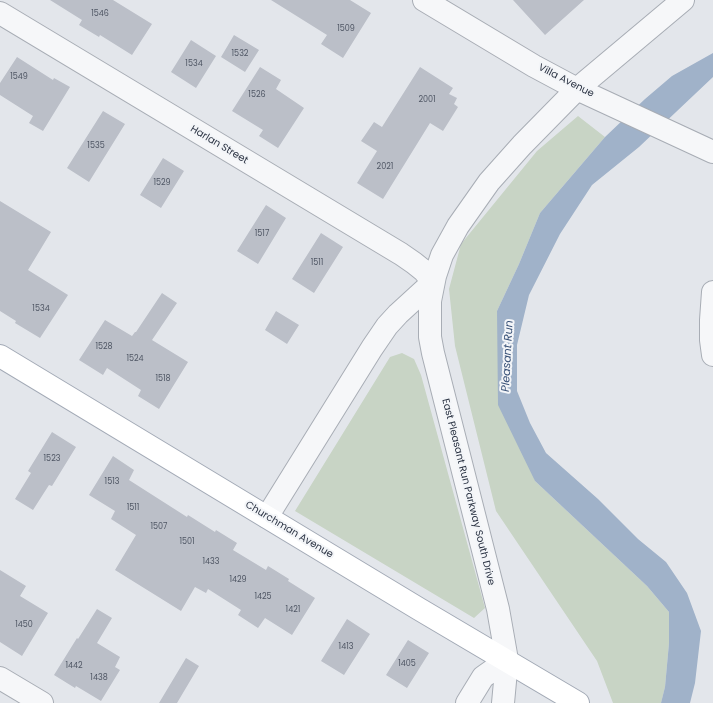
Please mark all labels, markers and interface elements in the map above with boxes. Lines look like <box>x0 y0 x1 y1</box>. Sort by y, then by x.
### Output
house number: 1546 <box>91 9 109 19</box>
house number: 1509 <box>337 24 355 34</box>
house number: 1532 <box>232 49 248 59</box>
house number: 1534 <box>185 59 203 69</box>
street label: Villa Avenue <box>536 62 596 100</box>
house number: 1549 <box>10 72 28 82</box>
house number: 1526 <box>248 90 266 100</box>
house number: 2001 <box>418 95 436 105</box>
street label: Harlan Street <box>188 123 250 167</box>
house number: 1535 <box>87 141 105 151</box>
house number: 2021 <box>377 162 393 172</box>
house number: 1529 <box>153 178 171 188</box>
house number: 1517 <box>255 229 269 239</box>
house number: 1511 <box>311 258 323 268</box>
house number: 1534 <box>32 304 50 314</box>
water label: Pleasant Run <box>500 320 516 392</box>
house number: 1528 <box>95 342 113 352</box>
house number: 1524 <box>126 354 144 364</box>
house number: 1518 <box>155 374 171 384</box>
street label: East Pleasant Run Parkway South Drive <box>439 397 497 587</box>
house number: 1523 <box>44 454 60 464</box>
house number: 1513 <box>105 477 119 487</box>
street label: Churchman Avenue <box>243 499 335 561</box>
house number: 1511 <box>127 503 139 513</box>
house number: 1507 <box>151 522 167 532</box>
house number: 1501 <box>179 537 195 547</box>
house number: 1433 <box>202 557 220 567</box>
house number: 1429 <box>229 575 247 585</box>
house number: 1425 <box>254 592 272 602</box>
house number: 1421 <box>286 605 300 615</box>
house number: 1450 <box>15 620 33 630</box>
house number: 1413 <box>339 642 353 652</box>
house number: 1405 <box>398 659 416 669</box>
house number: 1442 <box>65 661 83 671</box>
house number: 1438 <box>90 673 108 683</box>

